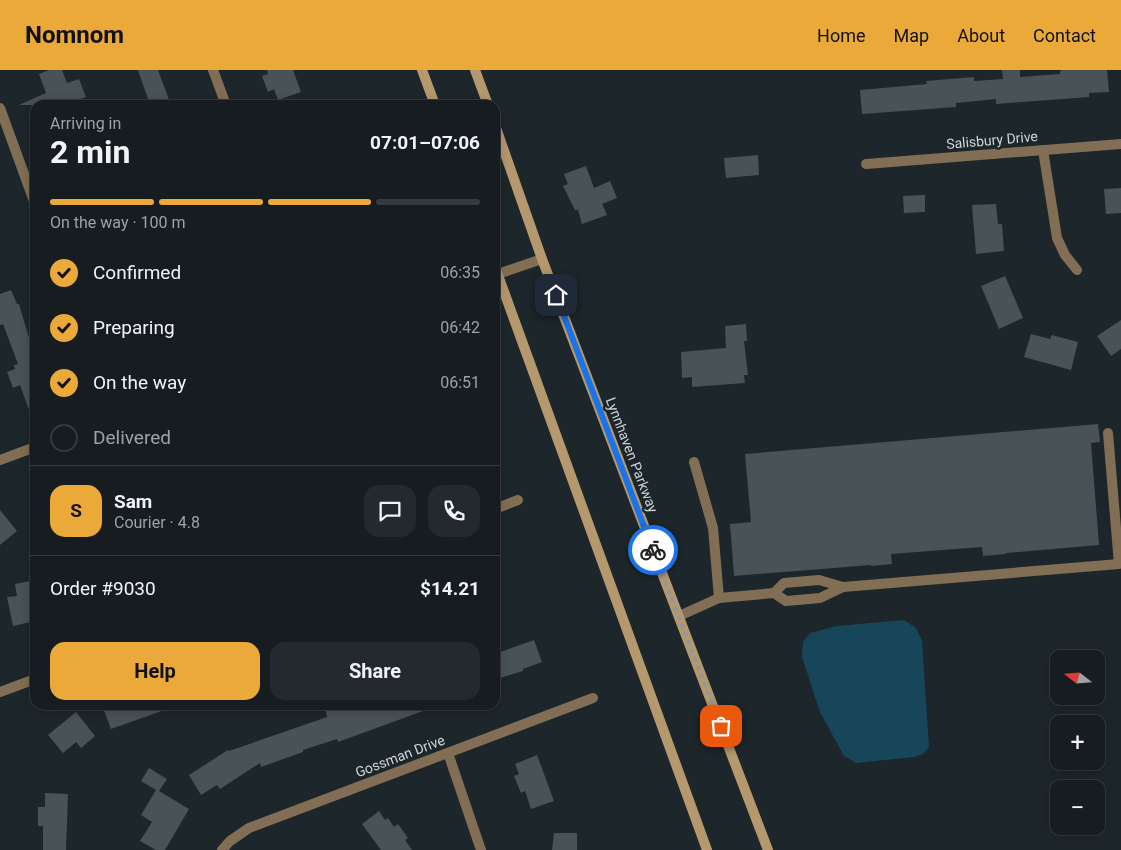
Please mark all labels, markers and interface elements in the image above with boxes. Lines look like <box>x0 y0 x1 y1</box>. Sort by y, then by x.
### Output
text: Nomnom <box>25 21 124 49</box>
text: Home <box>817 25 866 46</box>
text: Map <box>894 25 929 46</box>
text: About <box>957 25 1005 46</box>
text: Contact <box>1033 25 1096 46</box>
text: Arriving in <box>50 114 121 133</box>
street label: Salisbury Drive <box>945 128 1039 152</box>
text: 07:01–07:06 <box>370 131 480 154</box>
text: 2 min <box>50 133 130 171</box>
text: On the way · 100 m <box>50 213 186 232</box>
icon: check <box>50 259 78 287</box>
text: Confirmed <box>93 261 181 284</box>
text: 06:35 <box>440 263 480 282</box>
pin <box>535 274 577 316</box>
icon: home <box>542 281 570 309</box>
icon: check <box>50 314 78 342</box>
text: Preparing <box>93 316 175 339</box>
text: 06:42 <box>440 318 480 337</box>
icon: check <box>50 369 78 397</box>
text: On the way <box>93 371 186 394</box>
text: 06:51 <box>440 373 480 392</box>
street label: Lynnhaven Parkway <box>603 395 661 515</box>
text: Delivered <box>93 426 171 449</box>
button: chat <box>364 485 416 537</box>
button: phone <box>428 485 480 537</box>
text: Sam <box>114 490 152 513</box>
text: S <box>70 499 82 522</box>
text: Courier · 4.8 <box>114 513 200 532</box>
courier <box>628 525 678 575</box>
icon: bike <box>639 536 667 564</box>
text: Order #9030 <box>50 577 156 600</box>
text: $14.21 <box>420 577 480 600</box>
button: Help <box>50 642 260 700</box>
button: Share <box>270 642 480 700</box>
north arrow <box>1050 650 1105 705</box>
map controls <box>1050 650 1105 835</box>
pin <box>700 705 742 747</box>
icon: bag <box>707 712 735 740</box>
button: + <box>1050 715 1105 770</box>
street label: Gossman Drive <box>353 732 447 780</box>
button: − <box>1050 780 1105 835</box>

